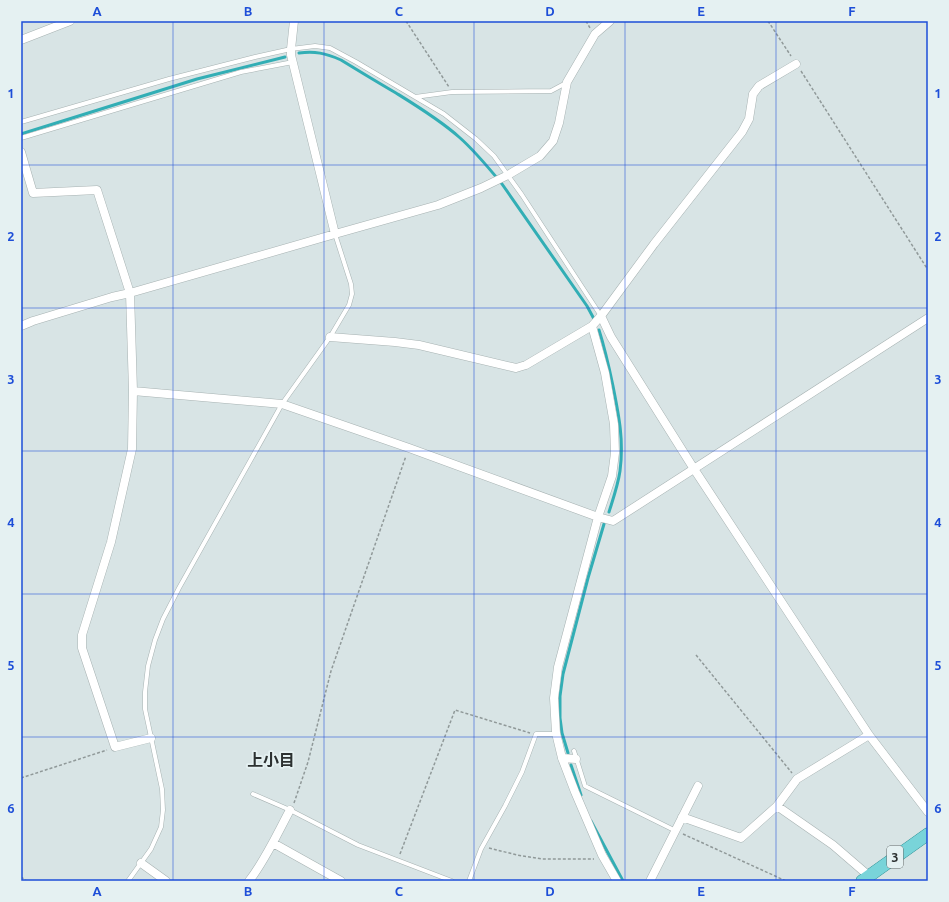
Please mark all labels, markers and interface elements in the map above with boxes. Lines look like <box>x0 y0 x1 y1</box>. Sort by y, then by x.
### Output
text: A <box>92 4 102 18</box>
text: B <box>244 4 253 18</box>
text: C <box>395 4 404 18</box>
text: D <box>545 4 555 18</box>
text: E <box>697 4 705 18</box>
text: F <box>848 4 856 18</box>
text: 1 <box>7 86 15 100</box>
text: 1 <box>934 86 942 100</box>
text: 2 <box>7 229 15 243</box>
text: 2 <box>934 229 942 243</box>
text: 3 <box>7 372 15 386</box>
text: 3 <box>934 372 942 386</box>
text: 4 <box>7 515 15 529</box>
text: 4 <box>934 515 942 529</box>
text: 5 <box>7 658 15 672</box>
text: 5 <box>934 658 942 672</box>
district label: 上小目 <box>247 751 295 769</box>
text: 6 <box>7 801 15 815</box>
text: 6 <box>934 801 942 815</box>
road number: 3 <box>887 846 903 868</box>
text: A <box>92 884 102 898</box>
text: B <box>244 884 253 898</box>
text: C <box>395 884 404 898</box>
text: D <box>545 884 555 898</box>
text: E <box>697 884 705 898</box>
text: F <box>848 884 856 898</box>

